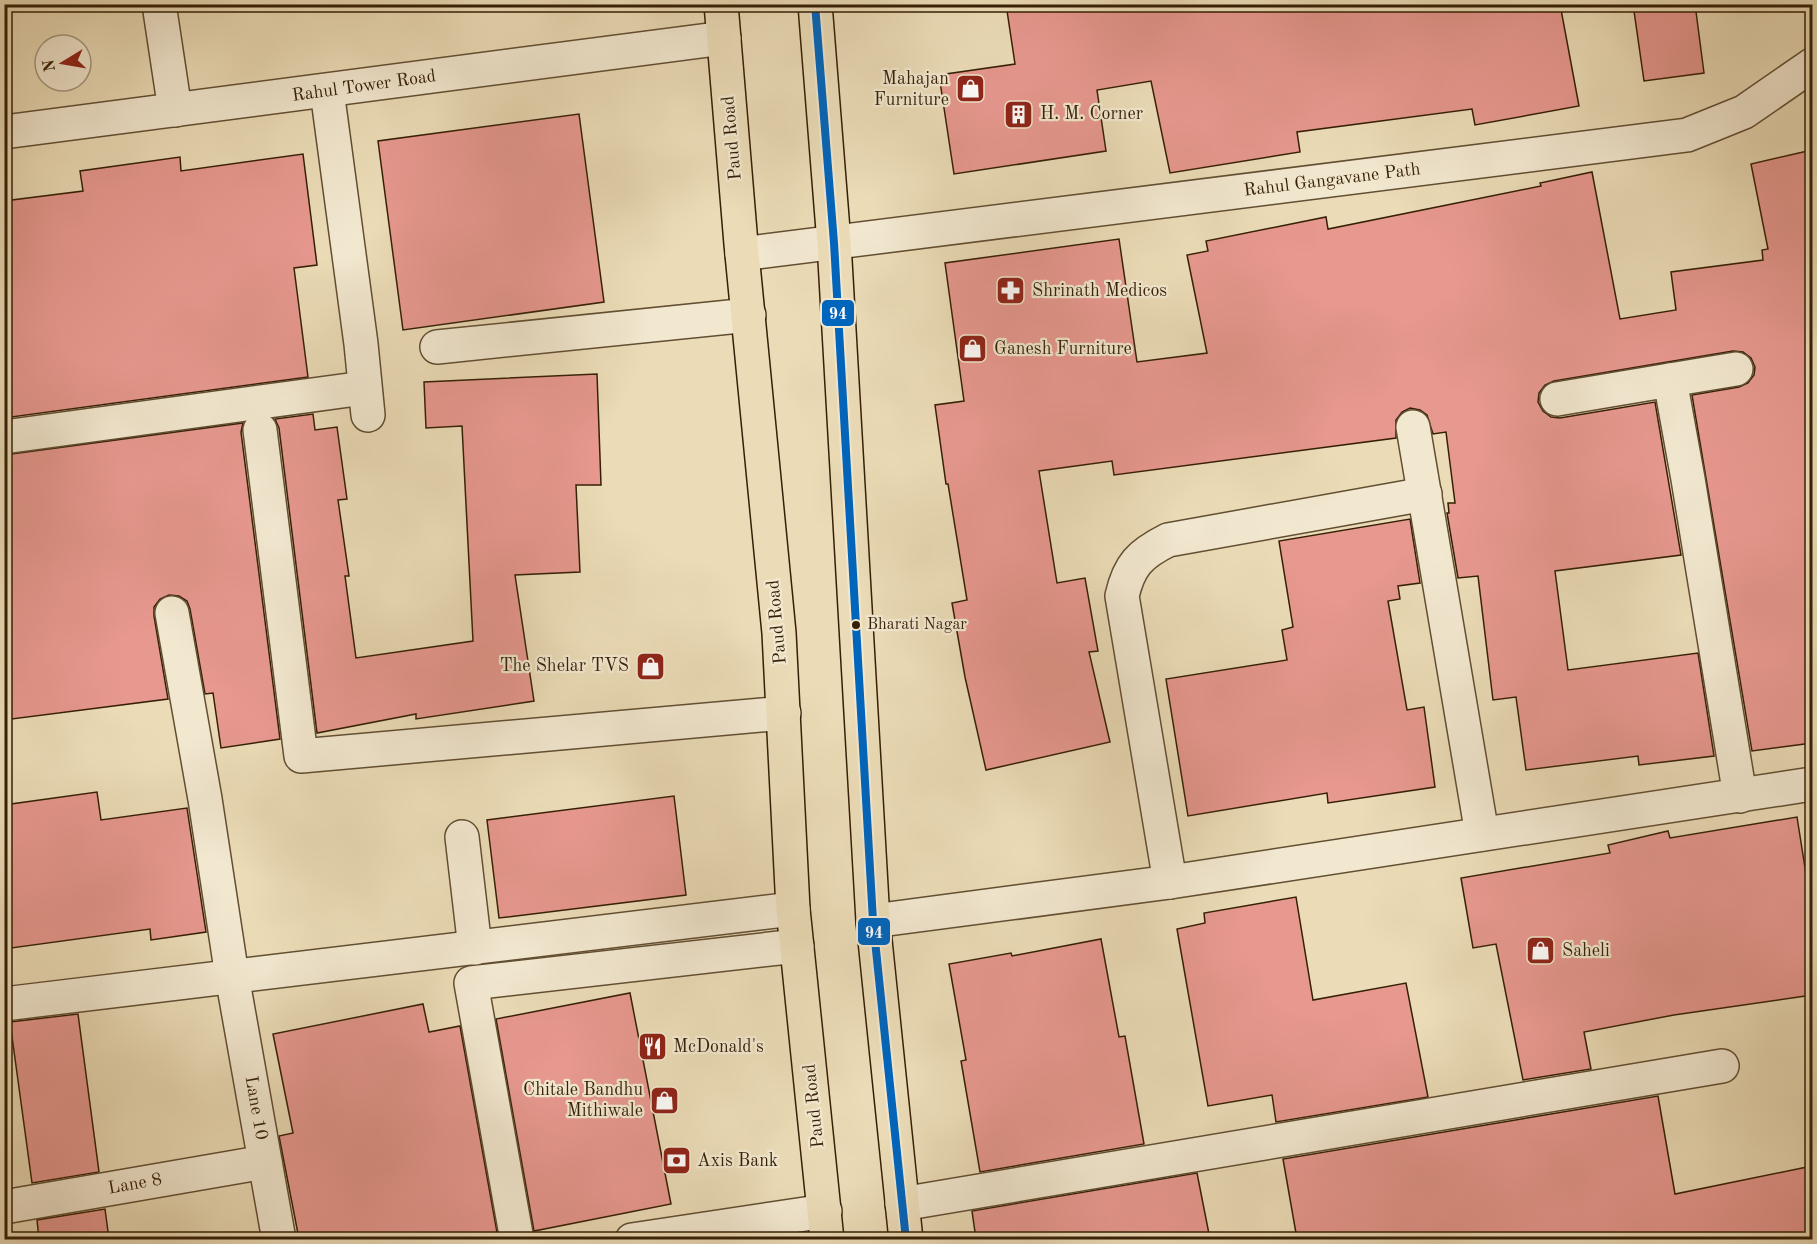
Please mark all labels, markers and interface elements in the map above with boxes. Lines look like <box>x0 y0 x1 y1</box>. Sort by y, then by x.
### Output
north arrow <box>33 33 93 93</box>
text: N <box>41 57 59 73</box>
street label: Rahul Tower Road <box>291 67 437 105</box>
place label: Mahajan Furniture <box>874 70 949 109</box>
shop icon: Mahajan Furniture <box>954 73 986 105</box>
street label: Paud Road <box>719 95 745 181</box>
building icon: H. M. Corner <box>1003 98 1035 130</box>
place label: H. M. Corner <box>1040 105 1144 123</box>
street label: Rahul Gangavane Path <box>1243 160 1422 200</box>
pharmacy icon: Shrinath Medicos <box>995 275 1027 307</box>
place label: Shrinath Medicos <box>1032 282 1167 300</box>
line badge: 94 <box>821 299 855 327</box>
text: 94 <box>829 307 847 323</box>
shop icon: Ganesh Furniture <box>957 333 989 365</box>
place label: Ganesh Furniture <box>994 340 1132 358</box>
street label: Paud Road <box>764 579 790 665</box>
place label: Bharati Nagar <box>867 617 967 633</box>
marker: Bharati Nagar <box>850 619 862 631</box>
shop icon: The Shelar TVS <box>634 650 666 682</box>
place label: The Shelar TVS <box>500 657 629 675</box>
line badge: 94 <box>857 917 891 946</box>
text: 94 <box>865 926 883 942</box>
shop icon: Saheli <box>1525 935 1557 967</box>
place label: Saheli <box>1562 942 1610 960</box>
restaurant icon: McDonald's <box>636 1031 668 1063</box>
place label: McDonald's <box>673 1038 764 1056</box>
street label: Paud Road <box>801 1063 827 1149</box>
street label: Lane 10 <box>242 1074 270 1142</box>
place label: Chitale Bandhu Mithiwale <box>523 1081 643 1120</box>
shop icon: Chitale Bandhu Mithiwale <box>648 1084 680 1116</box>
bank icon: Axis Bank <box>660 1145 692 1177</box>
place label: Axis Bank <box>697 1152 778 1170</box>
street label: Lane 8 <box>107 1170 163 1198</box>

